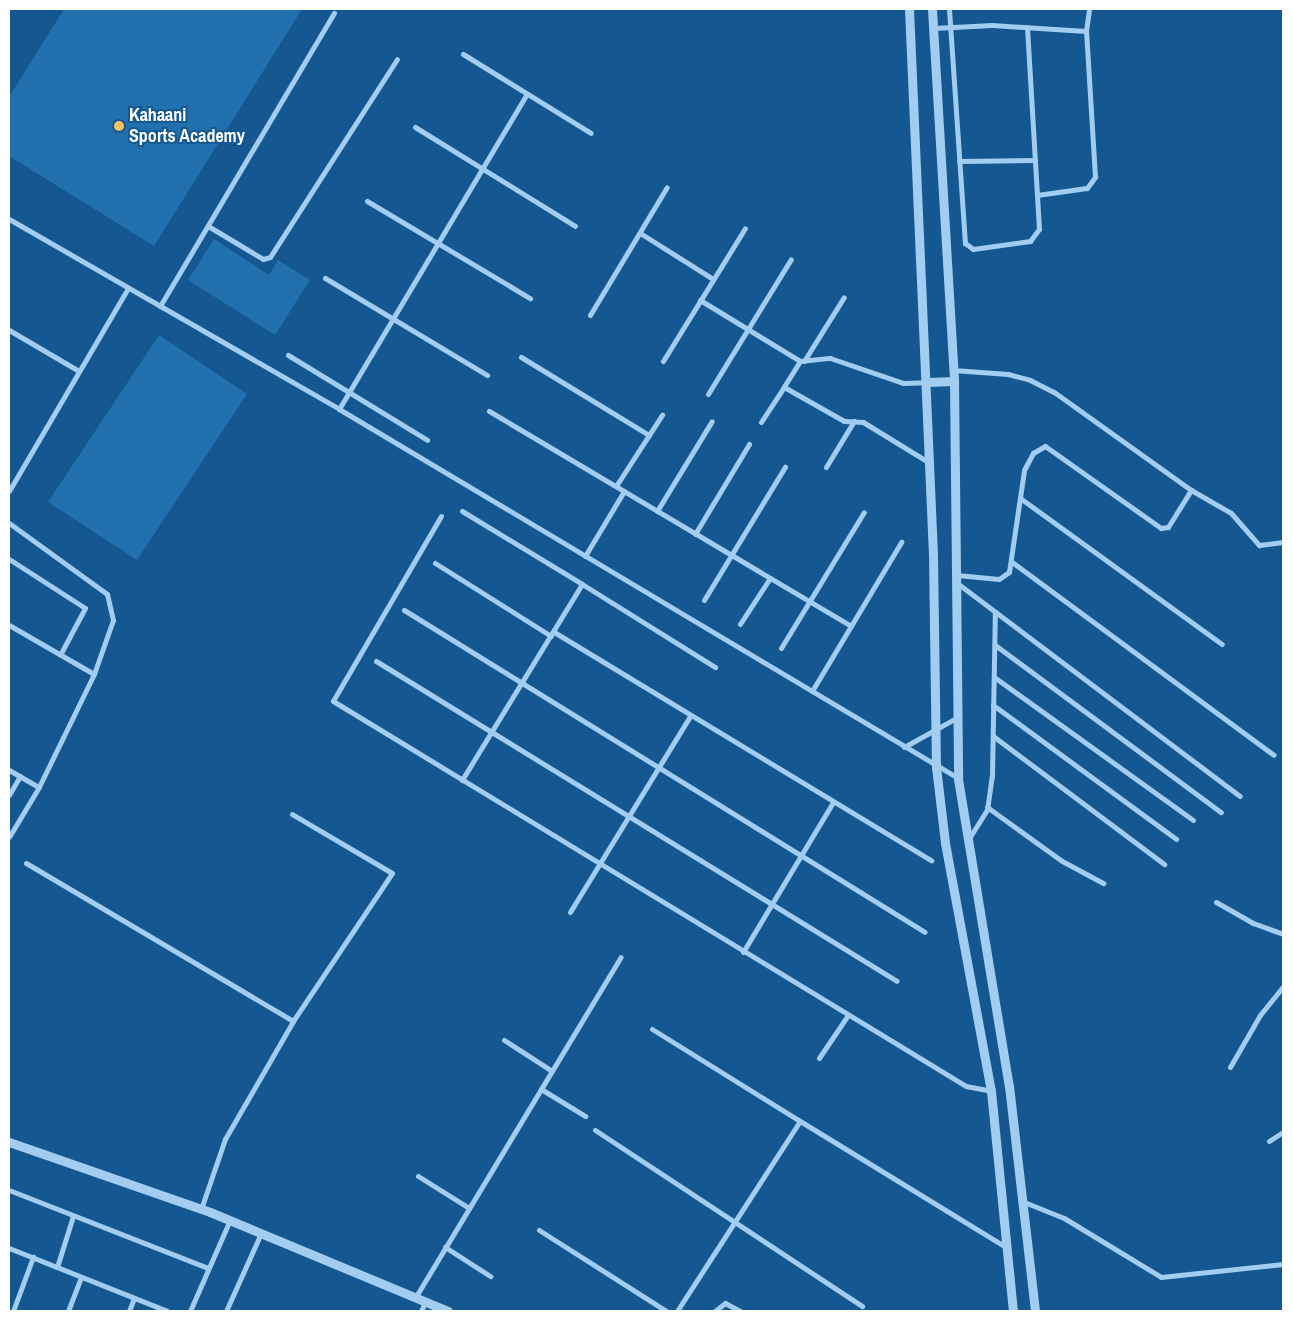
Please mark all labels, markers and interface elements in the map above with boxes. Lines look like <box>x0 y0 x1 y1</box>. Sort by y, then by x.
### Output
place label: Kahaani Sports Academy <box>129 105 245 148</box>
marker: Kahaani Sports Academy <box>113 120 125 132</box>

